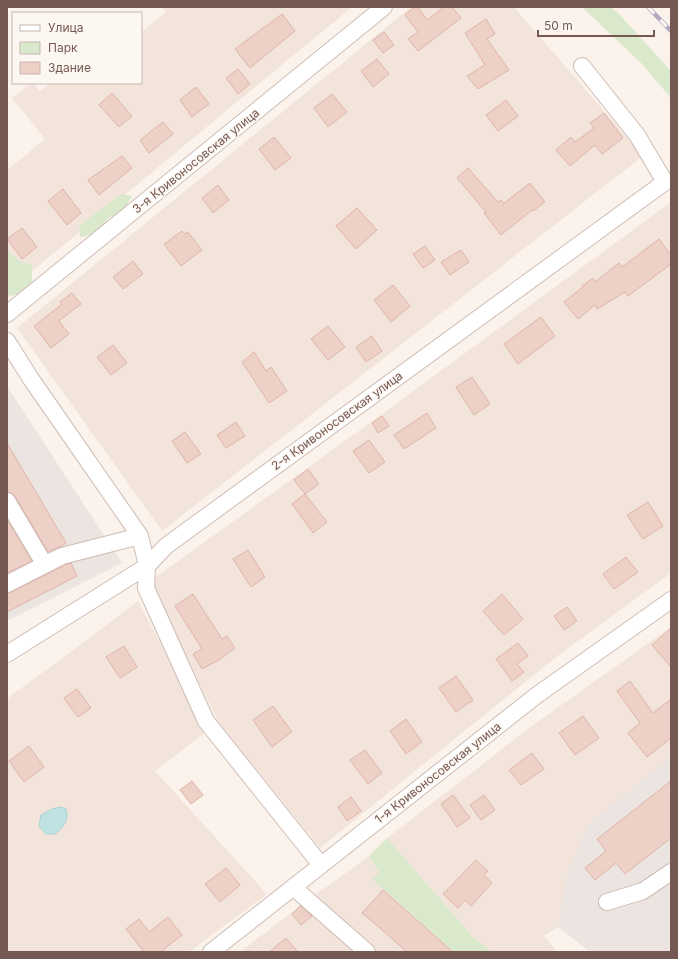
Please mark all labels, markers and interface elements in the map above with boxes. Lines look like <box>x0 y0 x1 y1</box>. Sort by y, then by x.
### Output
legend <box>12 12 142 84</box>
scale bar <box>538 12 654 38</box>
text: 50 m <box>544 18 573 33</box>
text: Улица <box>48 20 83 35</box>
text: Парк <box>48 40 78 55</box>
text: Здание <box>48 60 91 75</box>
street label: 3-я Кривоносовская улица <box>129 105 262 216</box>
street label: 2-я Кривоносовская улица <box>268 368 405 473</box>
street label: 1-я Кривоносовская улица <box>372 719 504 827</box>

